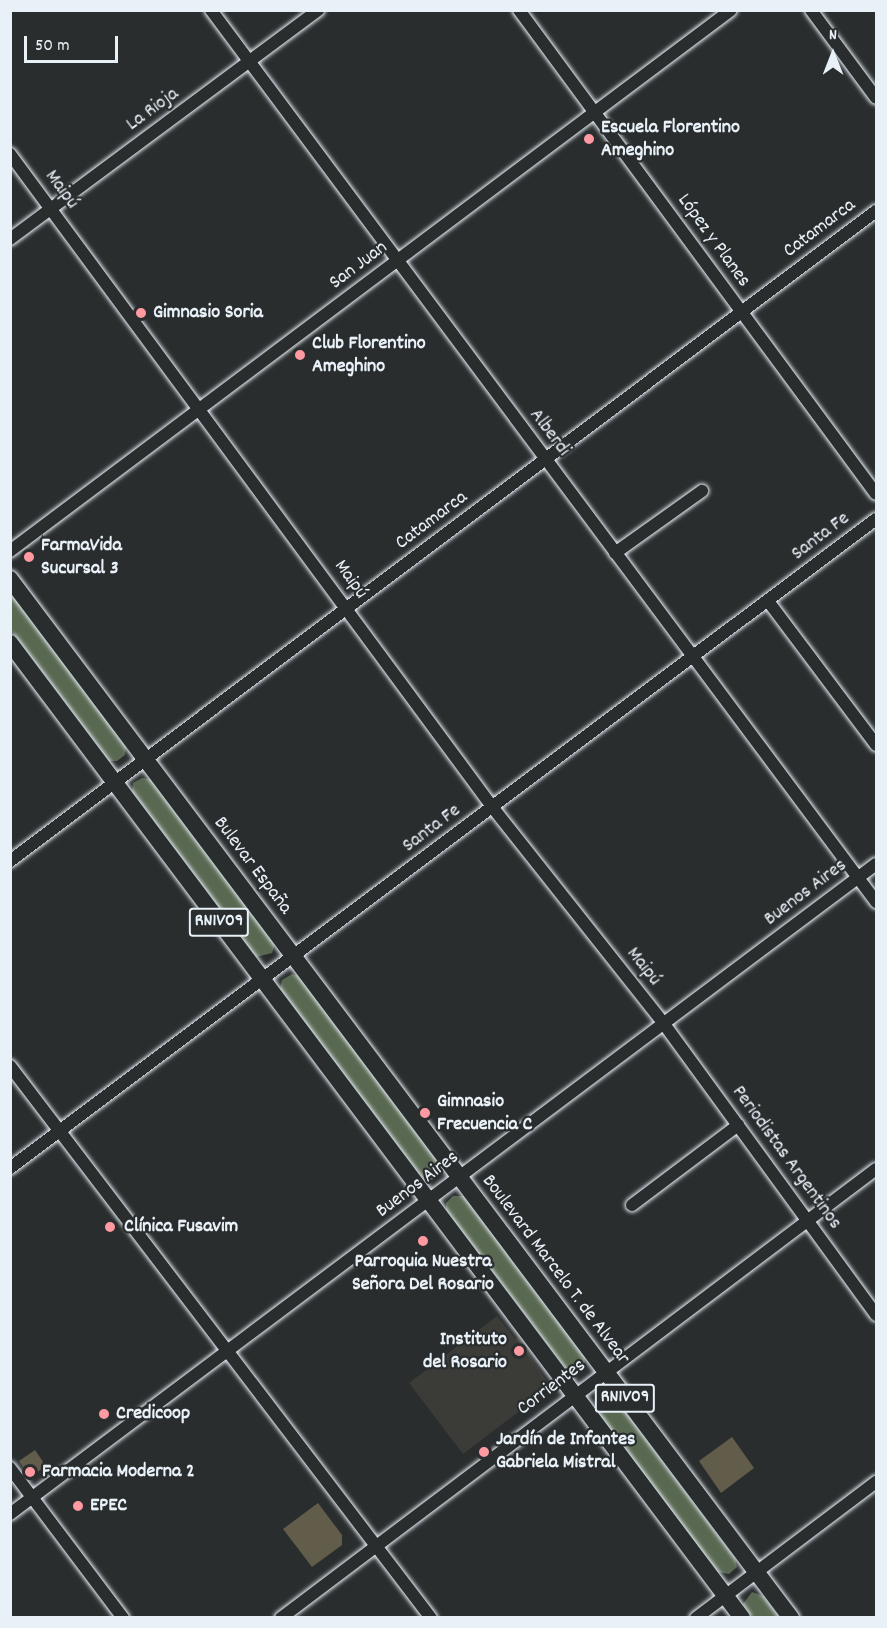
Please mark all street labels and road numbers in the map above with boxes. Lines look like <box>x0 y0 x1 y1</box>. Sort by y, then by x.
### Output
street label: La Rioja <box>122 83 184 137</box>
street label: Maipú <box>39 166 83 214</box>
street label: López y Planes <box>671 190 755 292</box>
street label: Catamarca <box>779 194 861 264</box>
street label: San Juan <box>325 236 393 296</box>
street label: Alberdi <box>523 404 575 462</box>
street label: Catamarca <box>391 486 473 556</box>
street label: Santa Fe <box>787 507 855 567</box>
street label: Maipú <box>328 556 372 604</box>
street label: Santa Fe <box>398 799 466 859</box>
street label: Bulevar España <box>207 812 297 920</box>
street label: Buenos Aires <box>760 854 852 932</box>
road number: RN1V09 <box>188 907 250 937</box>
street label: Maipú <box>620 943 666 991</box>
street label: Periodistas Argentinos <box>726 1081 846 1235</box>
street label: Buenos Aires <box>372 1146 464 1224</box>
street label: Boulevard Marcelo T. de Alvear <box>476 1170 634 1370</box>
street label: Corrientes <box>513 1354 591 1422</box>
road number: RN1V09 <box>594 1383 656 1413</box>

